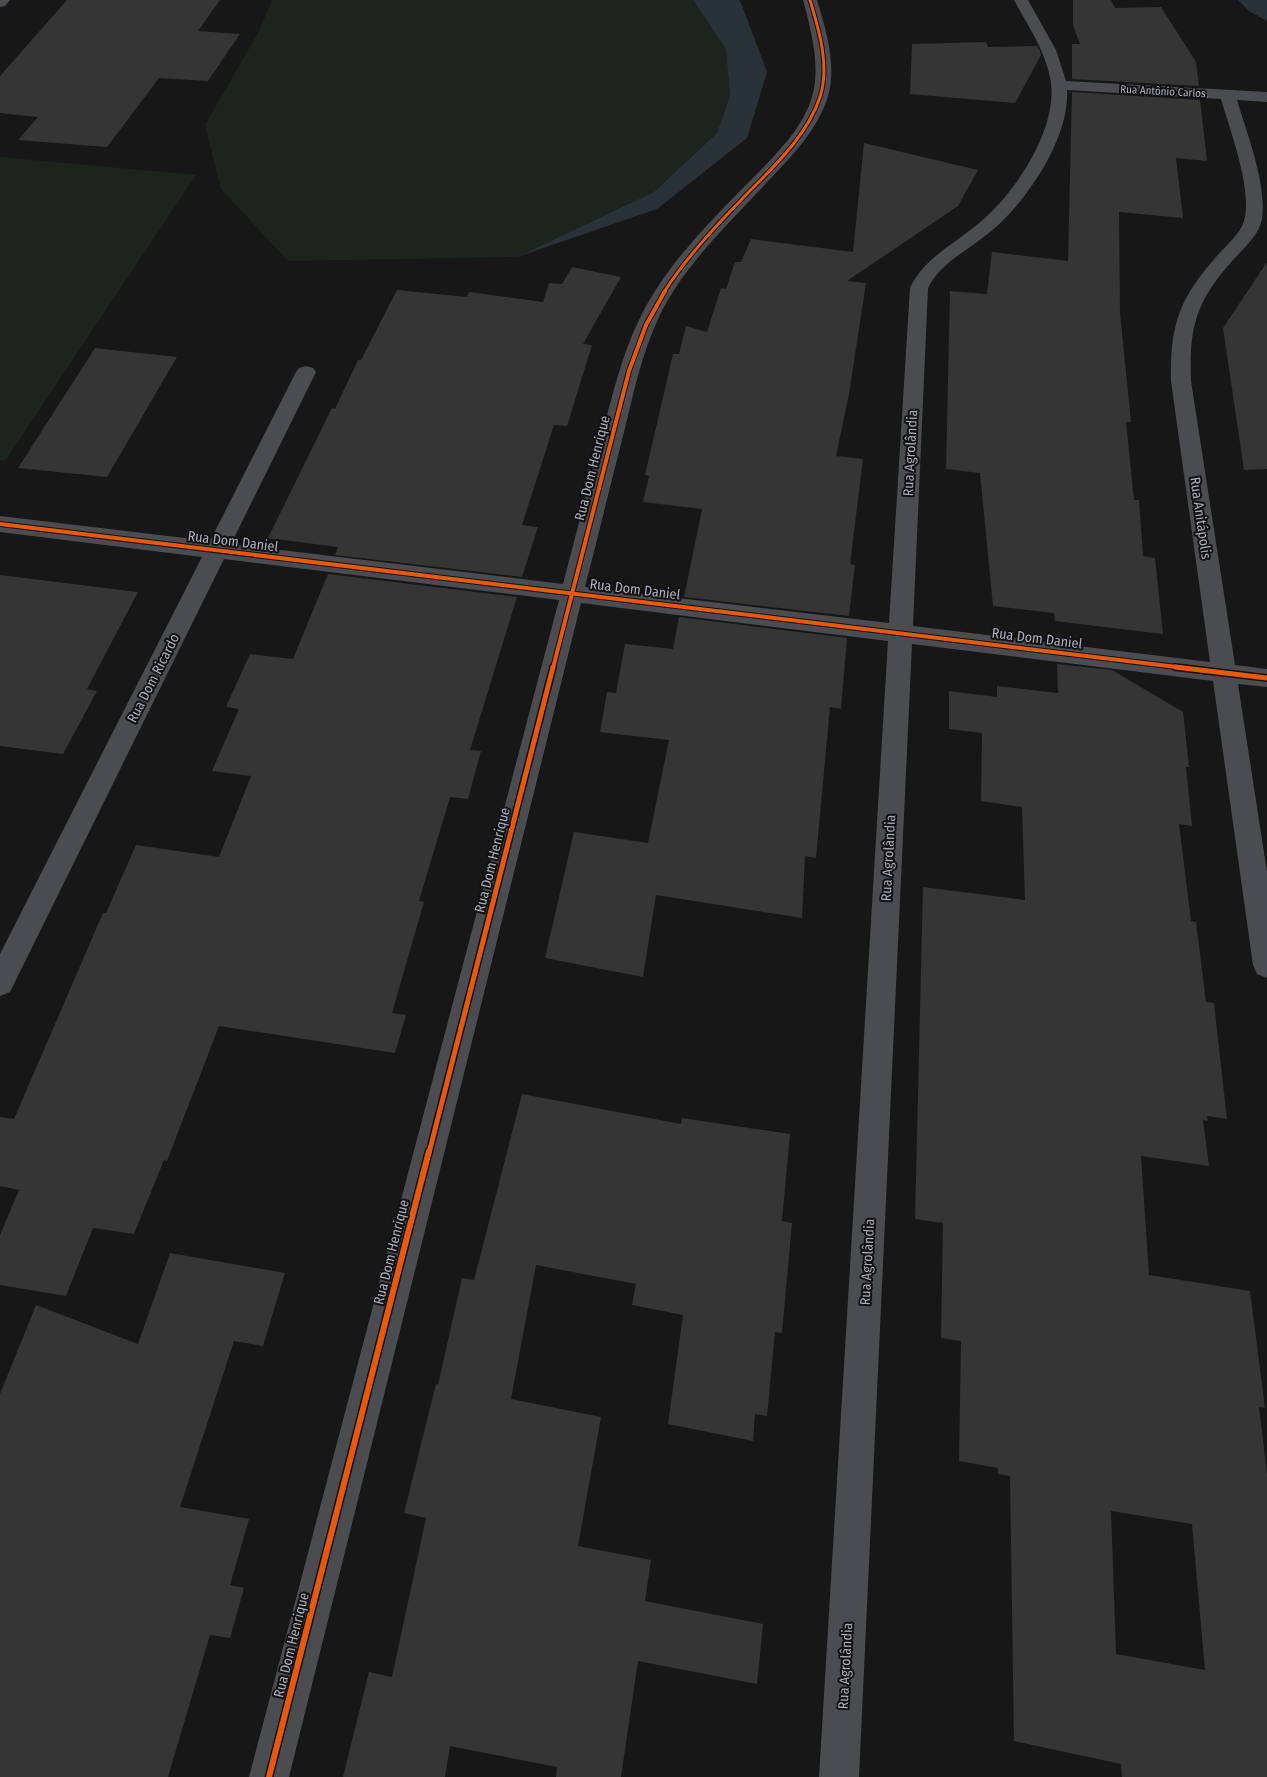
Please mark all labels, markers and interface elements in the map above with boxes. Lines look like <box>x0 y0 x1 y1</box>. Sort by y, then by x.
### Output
street label: Rua Antônio Carlos <box>1120 83 1206 100</box>
street label: Rua Agrolândia <box>900 409 921 497</box>
street label: Rua Dom Henrique <box>571 414 614 522</box>
street label: Rua Anitápolis <box>1186 476 1215 560</box>
street label: Rua Dom Daniel <box>187 528 279 556</box>
street label: Rua Dom Daniel <box>589 576 681 604</box>
street label: Rua Dom Daniel <box>991 625 1083 653</box>
street label: Rua Dom Ricardo <box>124 631 183 726</box>
street label: Rua Dom Henrique <box>471 806 514 914</box>
street label: Rua Agrolândia <box>878 814 899 902</box>
street label: Rua Dom Henrique <box>370 1198 413 1306</box>
street label: Rua Agrolândia <box>857 1218 878 1306</box>
street label: Rua Dom Henrique <box>270 1591 313 1699</box>
street label: Rua Agrolândia <box>835 1622 856 1710</box>

